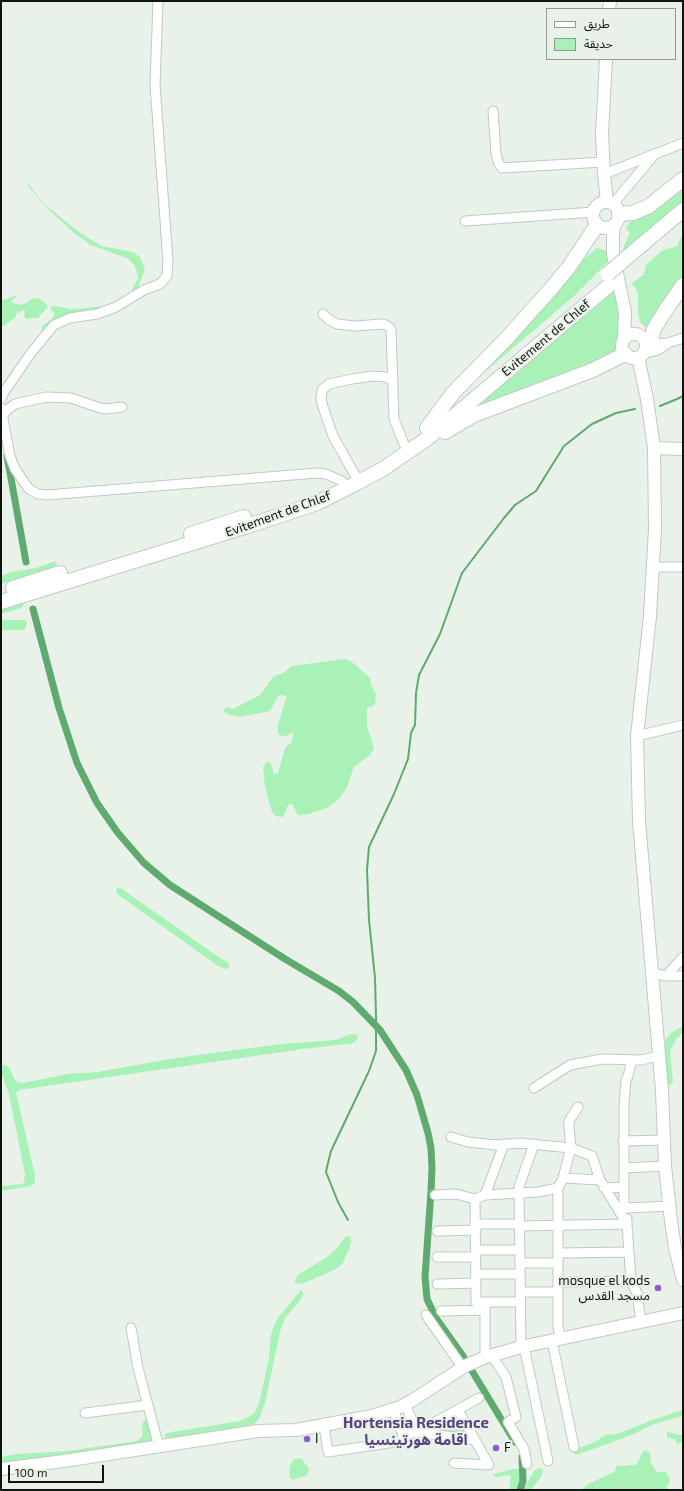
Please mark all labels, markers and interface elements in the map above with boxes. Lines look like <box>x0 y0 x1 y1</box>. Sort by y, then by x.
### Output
legend <box>546 8 676 60</box>
text: طريق <box>584 16 610 30</box>
text: حديقة <box>584 36 613 50</box>
street label: Evitement de Chlef <box>498 296 594 380</box>
street label: Evitement de Chlef <box>223 488 333 540</box>
place label: mosque el kods مسجد القدس <box>558 1273 650 1304</box>
marker: mosque el kods مسجد القدس <box>653 1283 663 1293</box>
district label: Hortensia Residence اقامة هورتينسيا <box>343 1414 489 1449</box>
place label: I <box>315 1431 318 1447</box>
marker: I <box>302 1434 312 1444</box>
place label: F <box>504 1440 511 1456</box>
marker: F <box>491 1443 501 1453</box>
scale bar <box>10 1457 106 1483</box>
text: 100 m <box>15 1465 47 1479</box>

